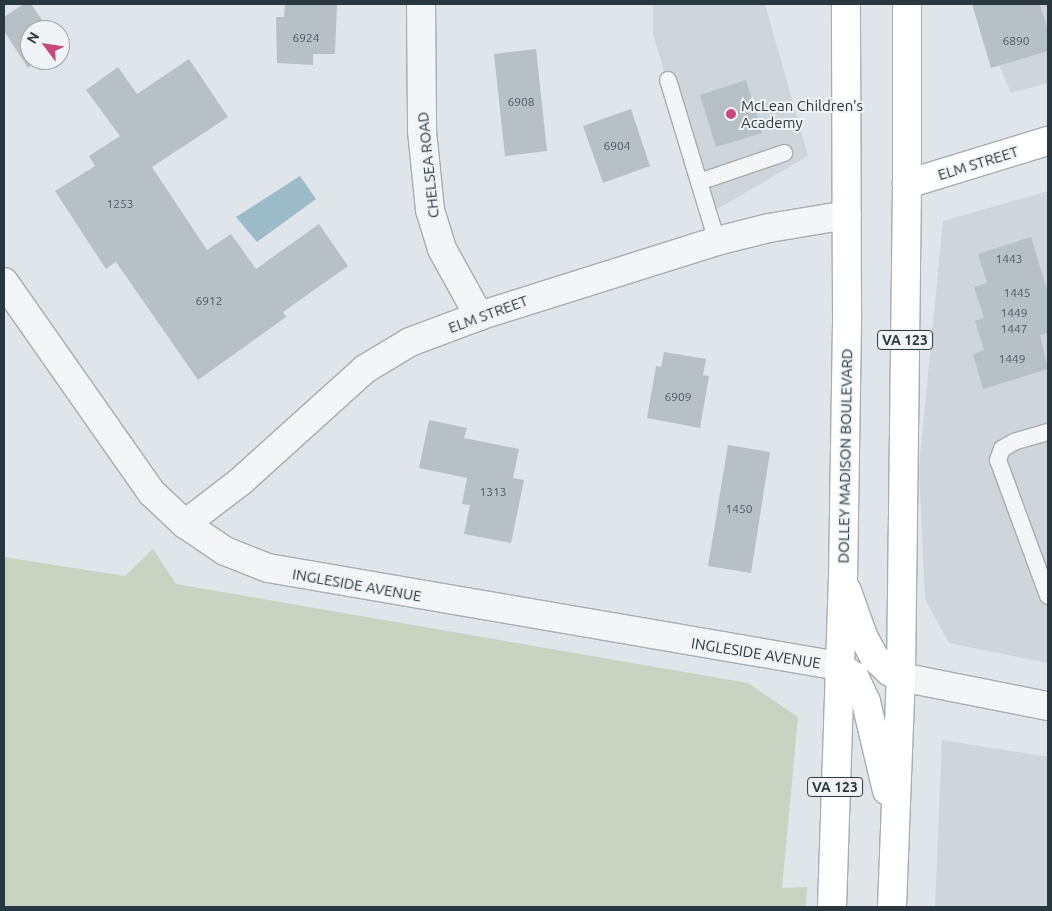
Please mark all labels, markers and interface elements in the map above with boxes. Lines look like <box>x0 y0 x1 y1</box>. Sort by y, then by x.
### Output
north arrow <box>20 20 70 70</box>
text: N <box>23 29 43 46</box>
house number: 6924 <box>292 31 320 45</box>
house number: 6890 <box>1002 34 1030 48</box>
house number: 6908 <box>507 95 535 109</box>
place label: McLean Children's Academy <box>741 96 863 131</box>
marker: McLean Children's Academy <box>725 108 737 120</box>
street label: CHELSEA ROAD <box>413 111 443 219</box>
house number: 6904 <box>603 139 631 153</box>
street label: ELM STREET <box>936 142 1020 184</box>
house number: 1253 <box>106 197 134 211</box>
house number: 1443 <box>995 252 1023 266</box>
house number: 1445 <box>1003 286 1031 300</box>
street label: ELM STREET <box>446 291 530 337</box>
house number: 6912 <box>195 294 223 308</box>
house number: 1449 <box>1000 306 1028 320</box>
house number: 1447 <box>1000 322 1028 336</box>
road number: VA 123 <box>876 328 934 352</box>
street label: DOLLEY MADISON BOULEVARD <box>834 348 856 564</box>
house number: 1449 <box>998 352 1026 366</box>
house number: 6909 <box>664 390 692 404</box>
house number: 1313 <box>479 485 507 499</box>
house number: 1450 <box>725 502 753 516</box>
street label: INGLESIDE AVENUE <box>291 565 423 605</box>
street label: INGLESIDE AVENUE <box>690 634 822 672</box>
road number: VA 123 <box>806 776 864 799</box>

